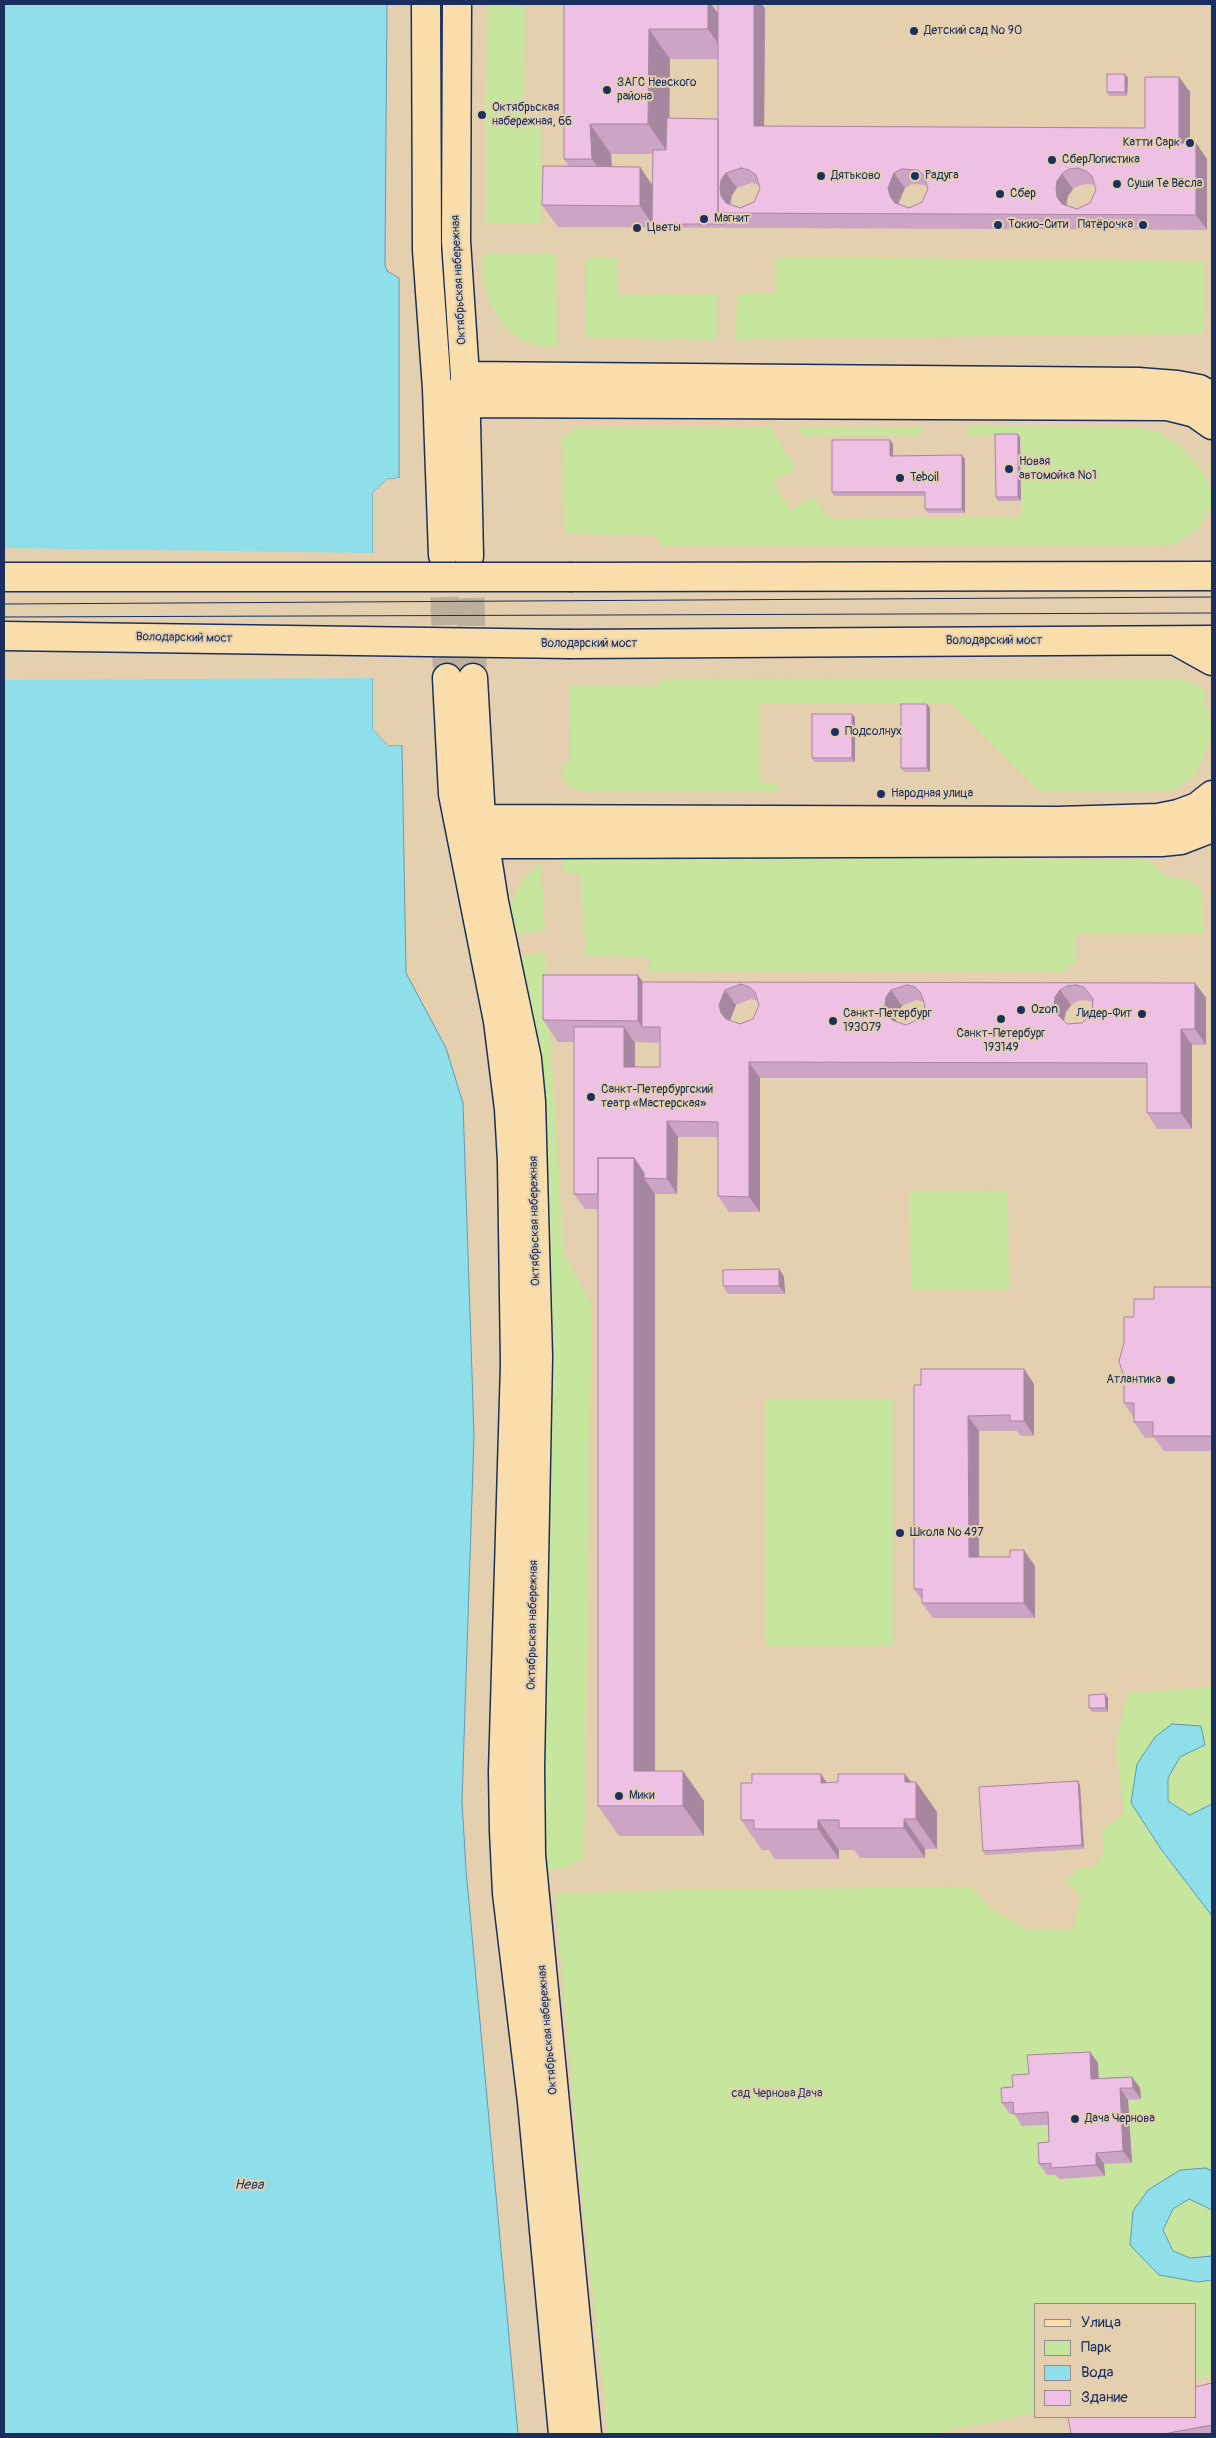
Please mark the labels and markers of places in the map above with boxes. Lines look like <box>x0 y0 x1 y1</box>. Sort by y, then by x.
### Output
place label: Детский сад № 90 <box>924 24 1022 38</box>
marker: Детский сад № 90 <box>908 25 920 37</box>
place label: ЗАГС Невского района <box>617 76 696 104</box>
marker: ЗАГС Невского района <box>601 84 613 96</box>
place label: Октябрьская набережная, 66 <box>492 101 572 129</box>
marker: Октябрьская набережная, 66 <box>476 109 488 121</box>
place label: Катти Сарк <box>1123 136 1180 150</box>
marker: Катти Сарк <box>1184 137 1196 149</box>
place label: СберЛогистика <box>1062 153 1140 167</box>
marker: СберЛогистика <box>1046 154 1058 166</box>
place label: Дятьково <box>831 169 880 183</box>
place label: Радуга <box>925 169 959 183</box>
marker: Дятьково <box>815 170 827 182</box>
marker: Радуга <box>909 170 921 182</box>
place label: Суши Те Вёсла <box>1127 177 1202 191</box>
marker: Суши Те Вёсла <box>1111 178 1123 190</box>
place label: Сбер <box>1010 187 1036 201</box>
marker: Сбер <box>994 188 1006 200</box>
place label: Магнит <box>714 212 750 226</box>
marker: Магнит <box>698 213 710 225</box>
place label: Токио-Сити <box>1008 218 1068 232</box>
place label: Пятёрочка <box>1078 218 1133 232</box>
marker: Токио-Сити <box>992 219 1004 231</box>
marker: Пятёрочка <box>1137 219 1149 231</box>
place label: Цветы <box>647 221 681 235</box>
marker: Цветы <box>631 222 643 234</box>
place label: Новая автомойка №1 <box>1019 455 1097 483</box>
marker: Новая автомойка №1 <box>1003 463 1015 475</box>
place label: Teboil <box>910 471 939 485</box>
marker: Teboil <box>894 472 906 484</box>
place label: Подсолнух <box>845 725 902 739</box>
marker: Подсолнух <box>829 726 841 738</box>
place label: Народная улица <box>891 787 973 801</box>
marker: Народная улица <box>875 788 887 800</box>
place label: Ozon <box>1031 1003 1058 1017</box>
marker: Ozon <box>1015 1004 1027 1016</box>
place label: Санкт-Петербург 193079 <box>843 1007 932 1035</box>
place label: Лидер-Фит <box>1076 1007 1132 1021</box>
marker: Лидер-Фит <box>1136 1008 1148 1020</box>
marker: Санкт-Петербург 193149 <box>995 1013 1007 1025</box>
marker: Санкт-Петербург 193079 <box>827 1015 839 1027</box>
place label: Санкт-Петербург 193149 <box>957 1027 1045 1055</box>
place label: Санкт-Петербургский театр «Мастерская» <box>601 1083 713 1111</box>
marker: Санкт-Петербургский театр «Мастерская» <box>585 1091 597 1103</box>
place label: Атлантика <box>1106 1373 1161 1387</box>
marker: Атлантика <box>1165 1374 1177 1386</box>
place label: Школа № 497 <box>910 1526 984 1540</box>
marker: Школа № 497 <box>894 1527 906 1539</box>
place label: Мики <box>629 1789 655 1803</box>
marker: Мики <box>613 1790 625 1802</box>
place label: Дача Чернова <box>1085 2112 1155 2126</box>
marker: Дача Чернова <box>1069 2113 1081 2125</box>

